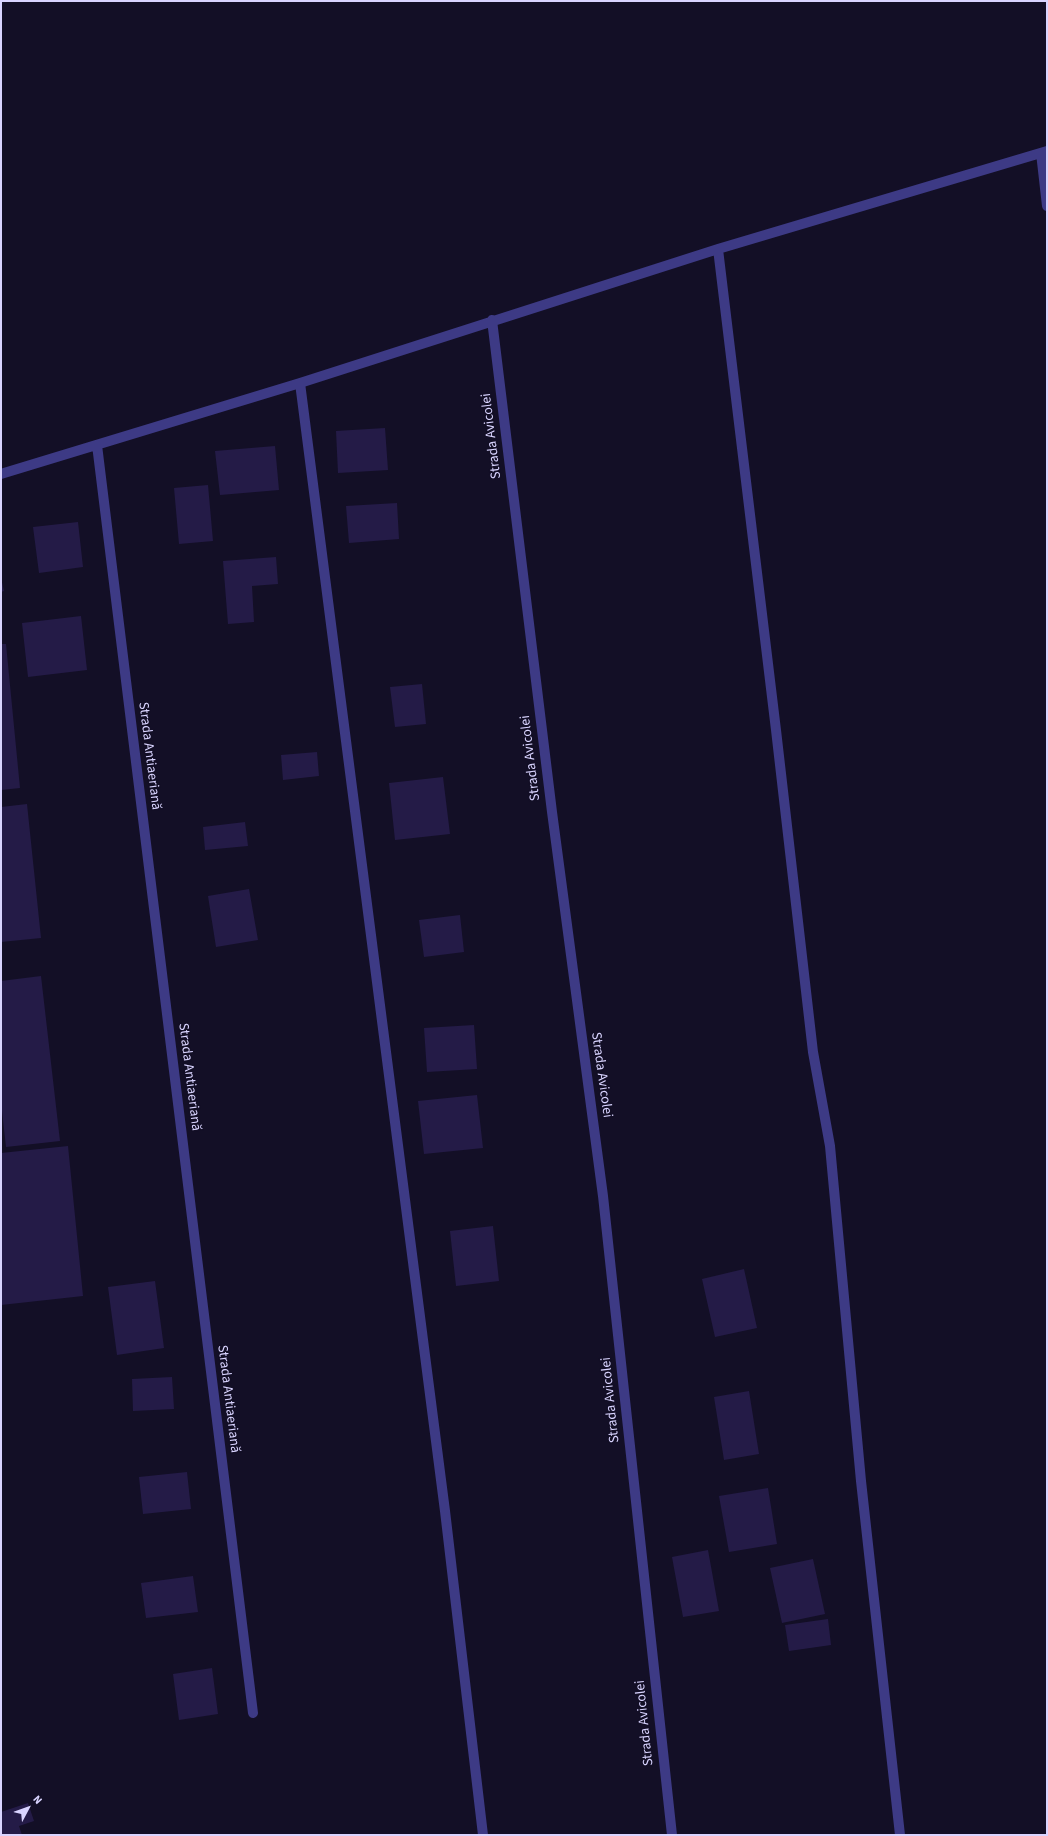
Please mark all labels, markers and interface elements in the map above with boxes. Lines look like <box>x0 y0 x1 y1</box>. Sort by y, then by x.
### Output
street label: Strada Avicolei <box>478 392 506 480</box>
street label: Strada Antiaeriană <box>134 701 164 811</box>
street label: Strada Avicolei <box>517 714 545 802</box>
street label: Strada Antiaeriană <box>174 1022 204 1132</box>
street label: Strada Avicolei <box>587 1031 615 1119</box>
street label: Strada Antiaeriană <box>213 1344 243 1454</box>
street label: Strada Avicolei <box>598 1356 624 1444</box>
street label: Strada Avicolei <box>632 1679 658 1767</box>
north arrow <box>8 1788 48 1828</box>
text: N <box>29 1792 45 1807</box>

